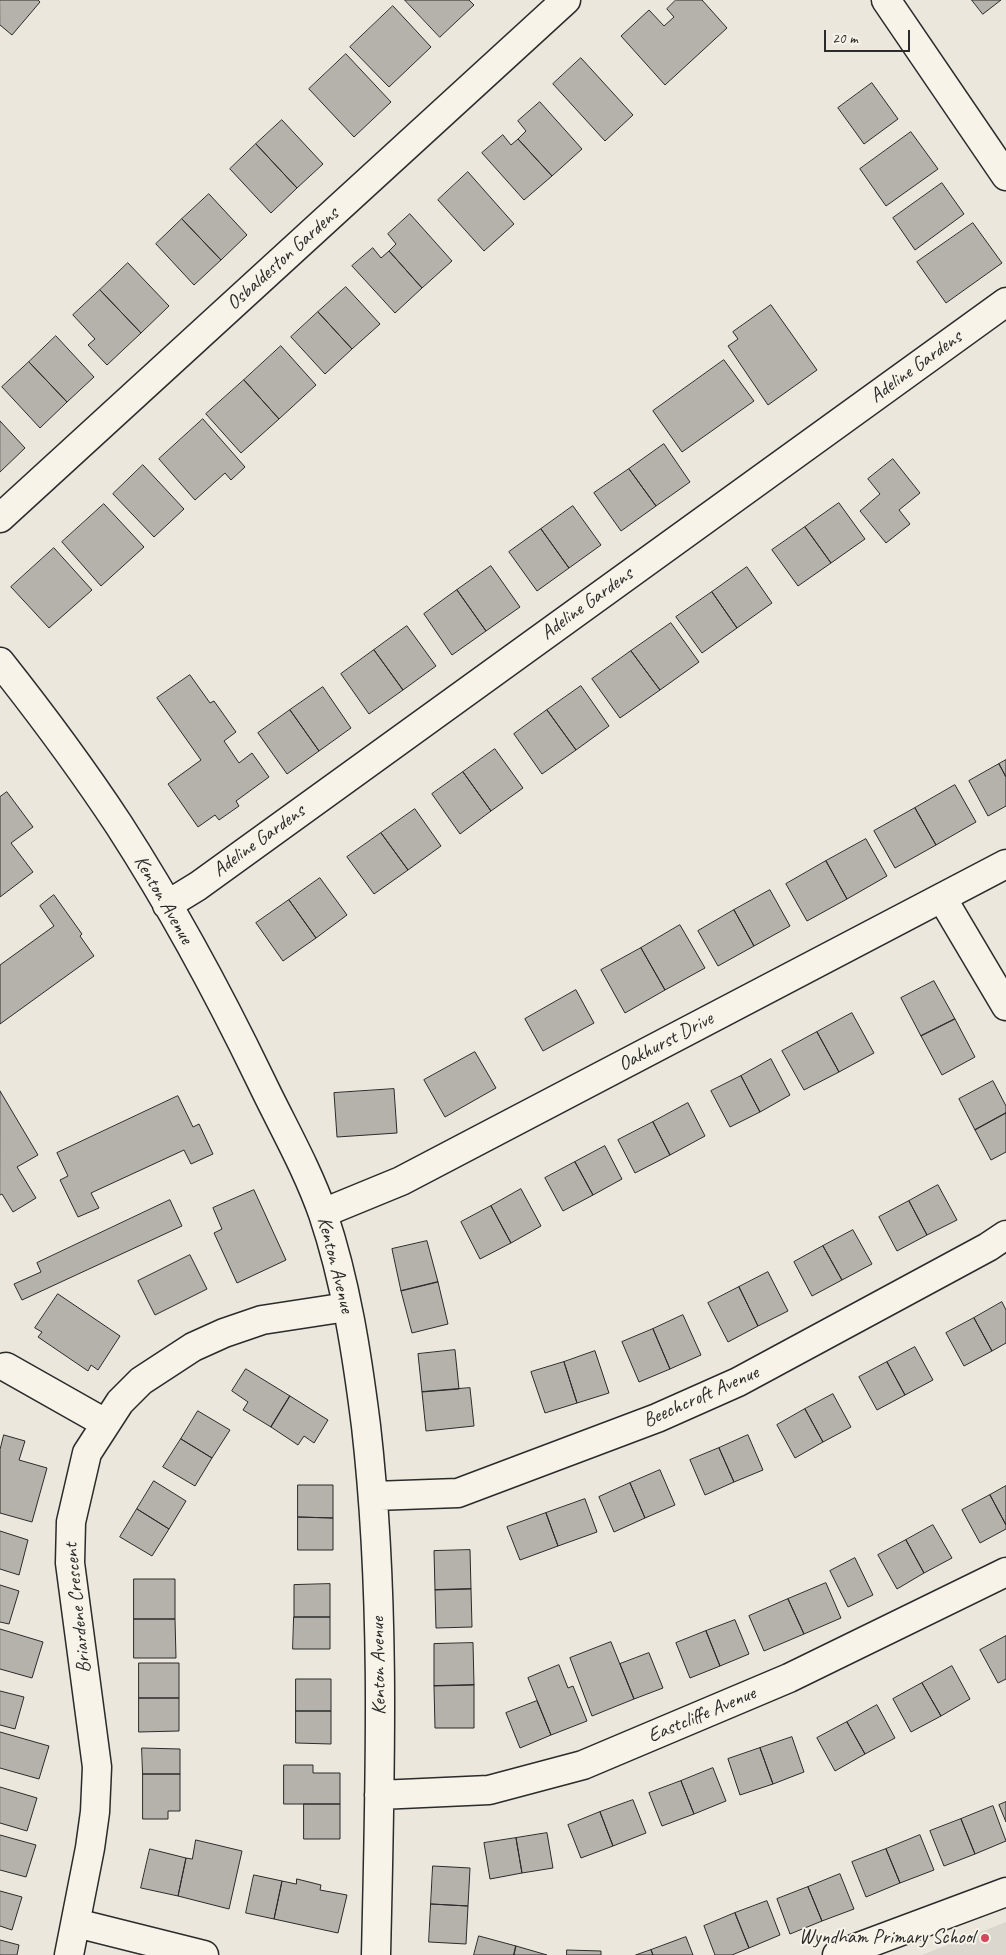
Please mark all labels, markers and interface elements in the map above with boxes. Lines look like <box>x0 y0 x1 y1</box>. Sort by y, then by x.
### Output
scale bar <box>826 20 912 52</box>
text: 20 m <box>832 29 858 48</box>
street label: Osbaldeston Gardens <box>222 202 344 316</box>
street label: Adeline Gardens <box>865 326 967 408</box>
street label: Adeline Gardens <box>536 563 638 645</box>
street label: Adeline Gardens <box>208 800 310 882</box>
street label: Kenton Avenue <box>128 852 198 948</box>
street label: Oakhurst Drive <box>615 1007 717 1077</box>
street label: Kenton Avenue <box>311 1214 359 1316</box>
street label: Beechcroft Avenue <box>640 1361 762 1433</box>
street label: Briardene Crescent <box>59 1542 97 1674</box>
street label: Kenton Avenue <box>366 1617 392 1715</box>
street label: Eastcliffe Avenue <box>645 1682 759 1748</box>
place label: Wyndham Primary School <box>799 1926 975 1950</box>
marker: Wyndham Primary School <box>979 1932 991 1944</box>

